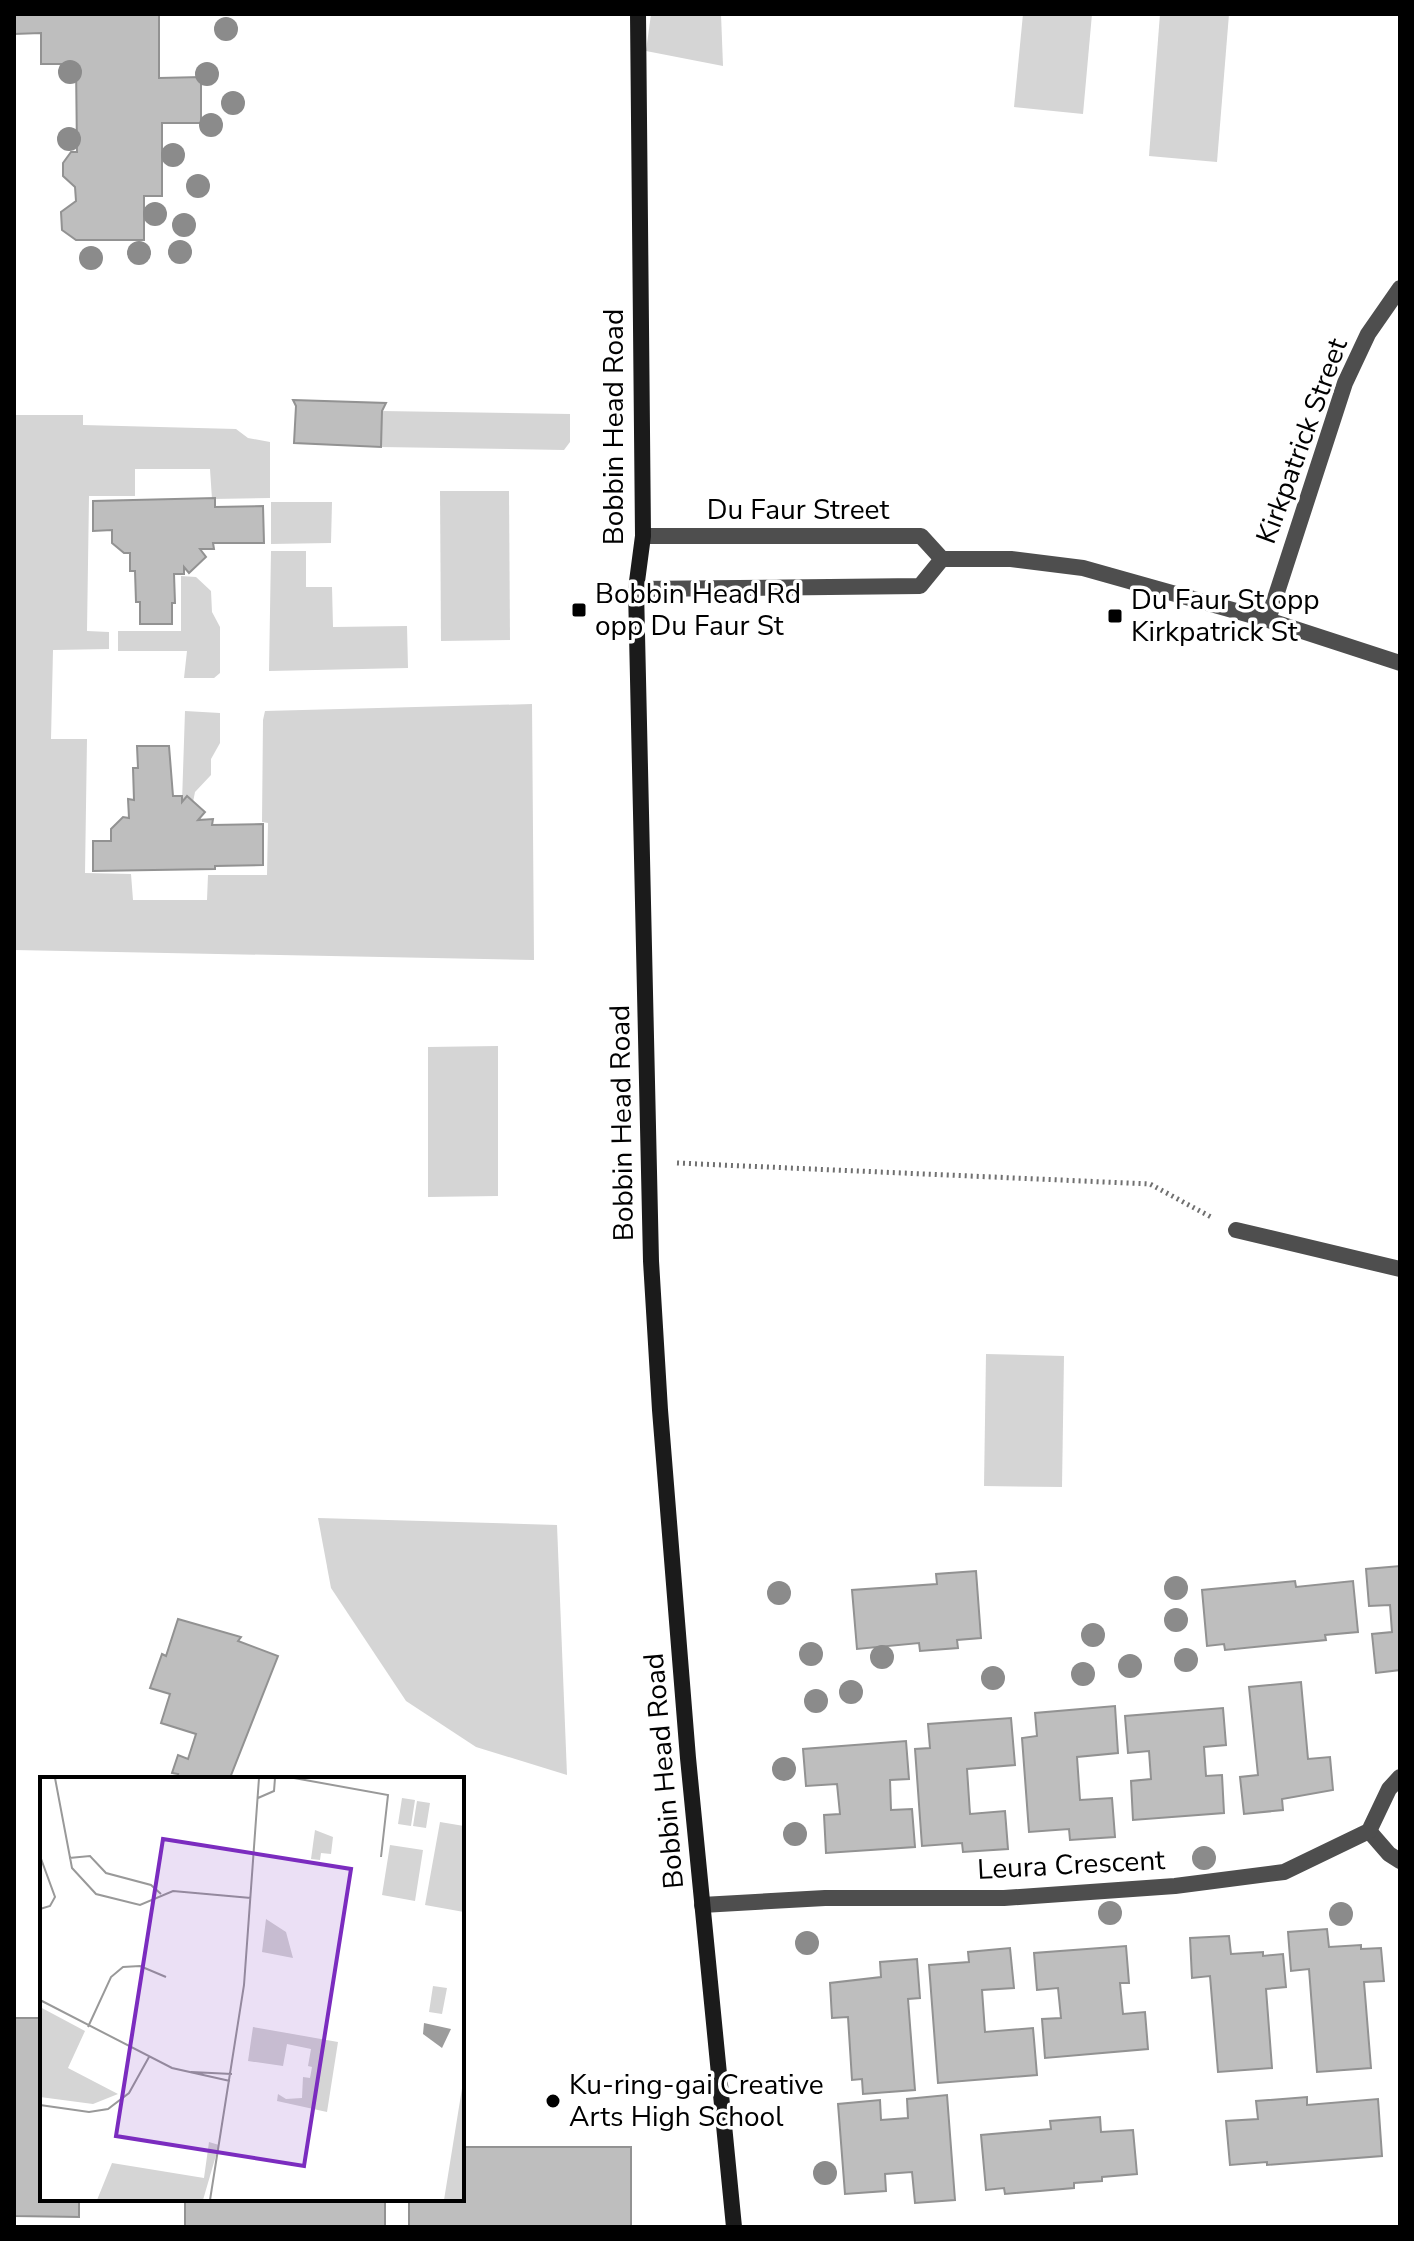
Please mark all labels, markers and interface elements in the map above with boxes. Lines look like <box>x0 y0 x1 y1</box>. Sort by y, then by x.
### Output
street label: Bobbin Head Road <box>595 309 633 545</box>
street label: Kirkpatrick Street <box>1247 333 1357 549</box>
street label: Du Faur Street <box>707 491 890 529</box>
place label: Bobbin Head Rd opp Du Faur St <box>595 575 801 645</box>
place label: Du Faur St opp Kirkpatrick St <box>1131 581 1320 651</box>
marker: Bobbin Head Rd opp Du Faur St <box>570 601 588 619</box>
marker: Du Faur St opp Kirkpatrick St <box>1106 607 1124 625</box>
street label: Bobbin Head Road <box>601 1004 643 1242</box>
street label: Bobbin Head Road <box>635 1652 693 1890</box>
inset map <box>40 1777 464 2201</box>
street label: Leura Crescent <box>976 1841 1166 1889</box>
place label: Ku-ring-gai Creative Arts High School <box>569 2066 824 2136</box>
marker: Ku-ring-gai Creative Arts High School <box>544 2092 562 2110</box>

